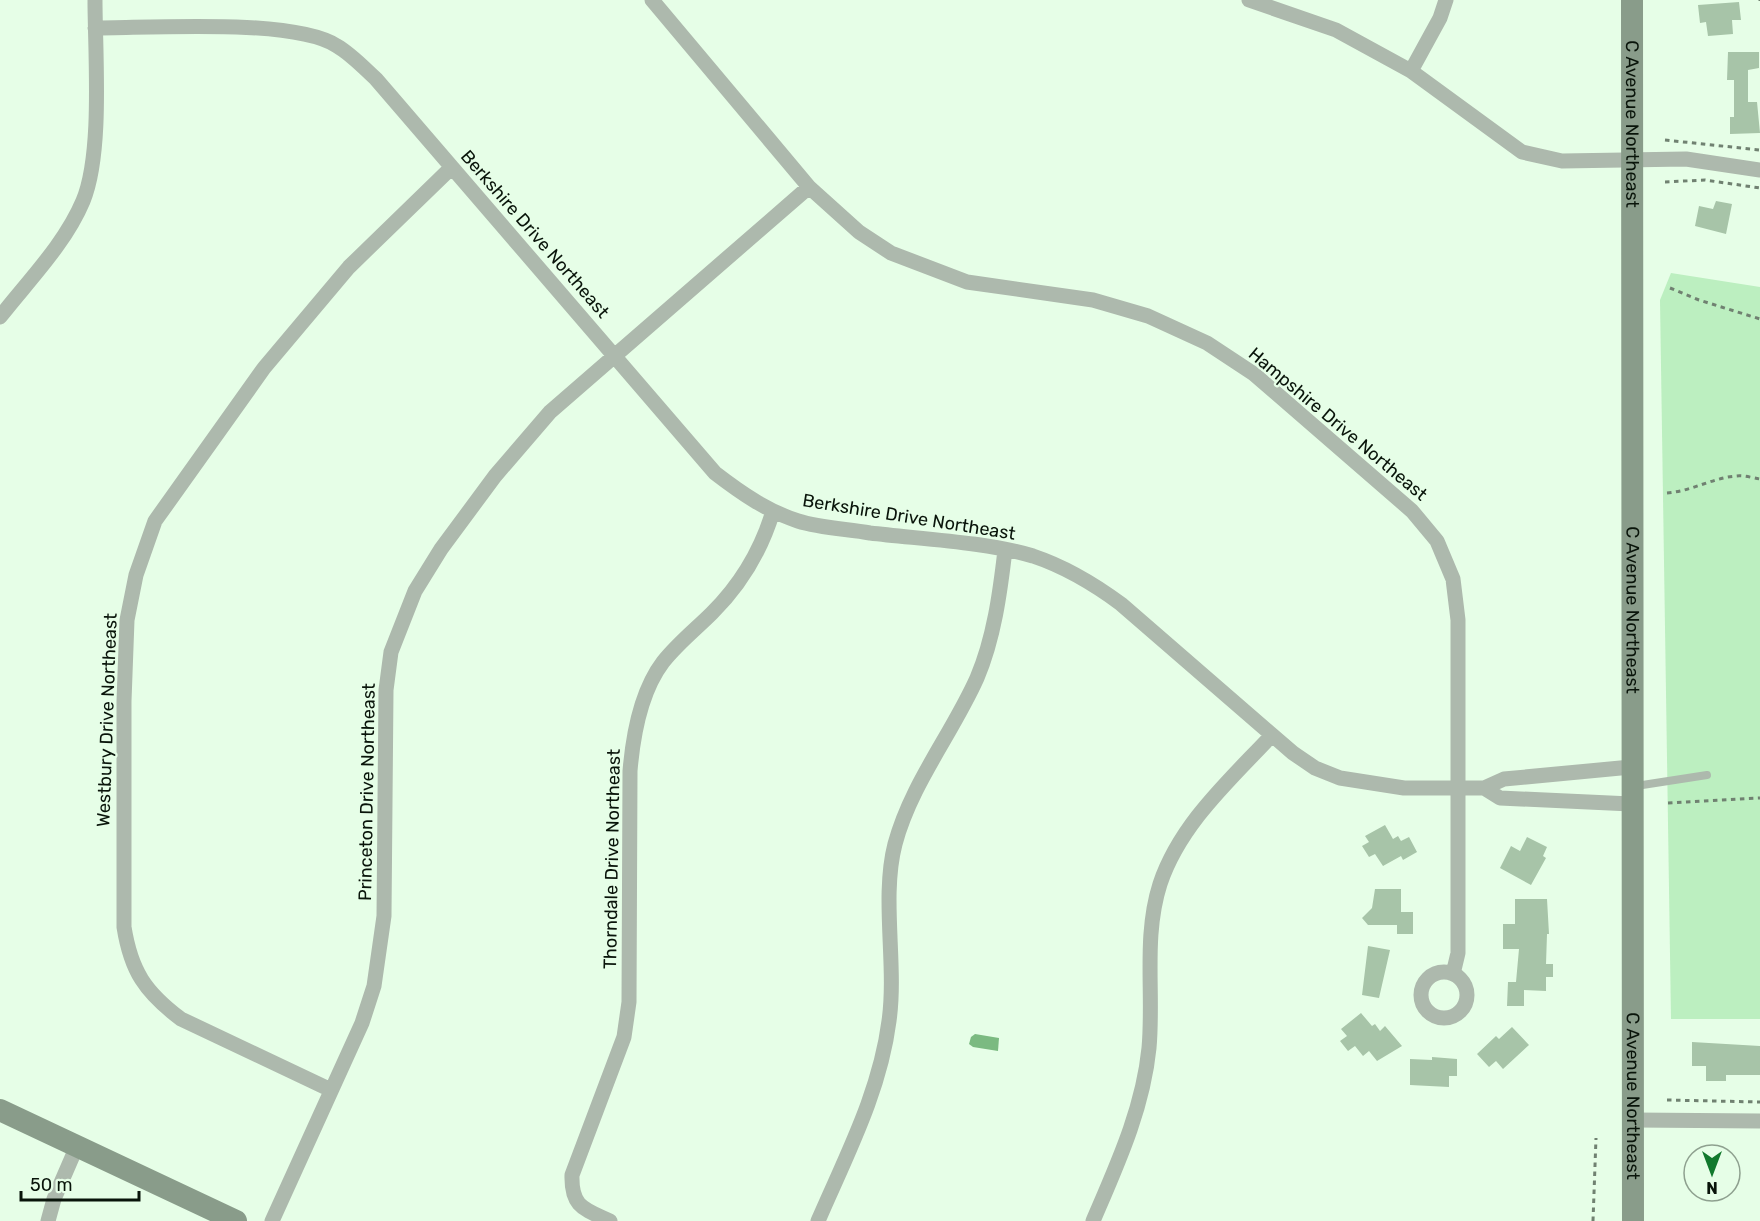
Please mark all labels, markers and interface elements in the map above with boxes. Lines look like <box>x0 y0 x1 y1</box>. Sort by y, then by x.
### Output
street label: C Avenue Northeast <box>1621 40 1643 208</box>
street label: Berkshire Drive Northeast <box>456 146 614 322</box>
street label: Hampshire Drive Northeast <box>1244 343 1432 505</box>
street label: Berkshire Drive Northeast <box>801 489 1017 545</box>
street label: C Avenue Northeast <box>1621 526 1644 694</box>
street label: Westbury Drive Northeast <box>92 613 122 827</box>
street label: Princeton Drive Northeast <box>354 683 380 901</box>
street label: Thorndale Drive Northeast <box>599 749 625 969</box>
street label: C Avenue Northeast <box>1622 1012 1644 1180</box>
north arrow <box>1682 1143 1742 1203</box>
scale bar <box>21 1164 140 1202</box>
text: 50 m <box>30 1174 73 1196</box>
text: N <box>1706 1178 1718 1197</box>

